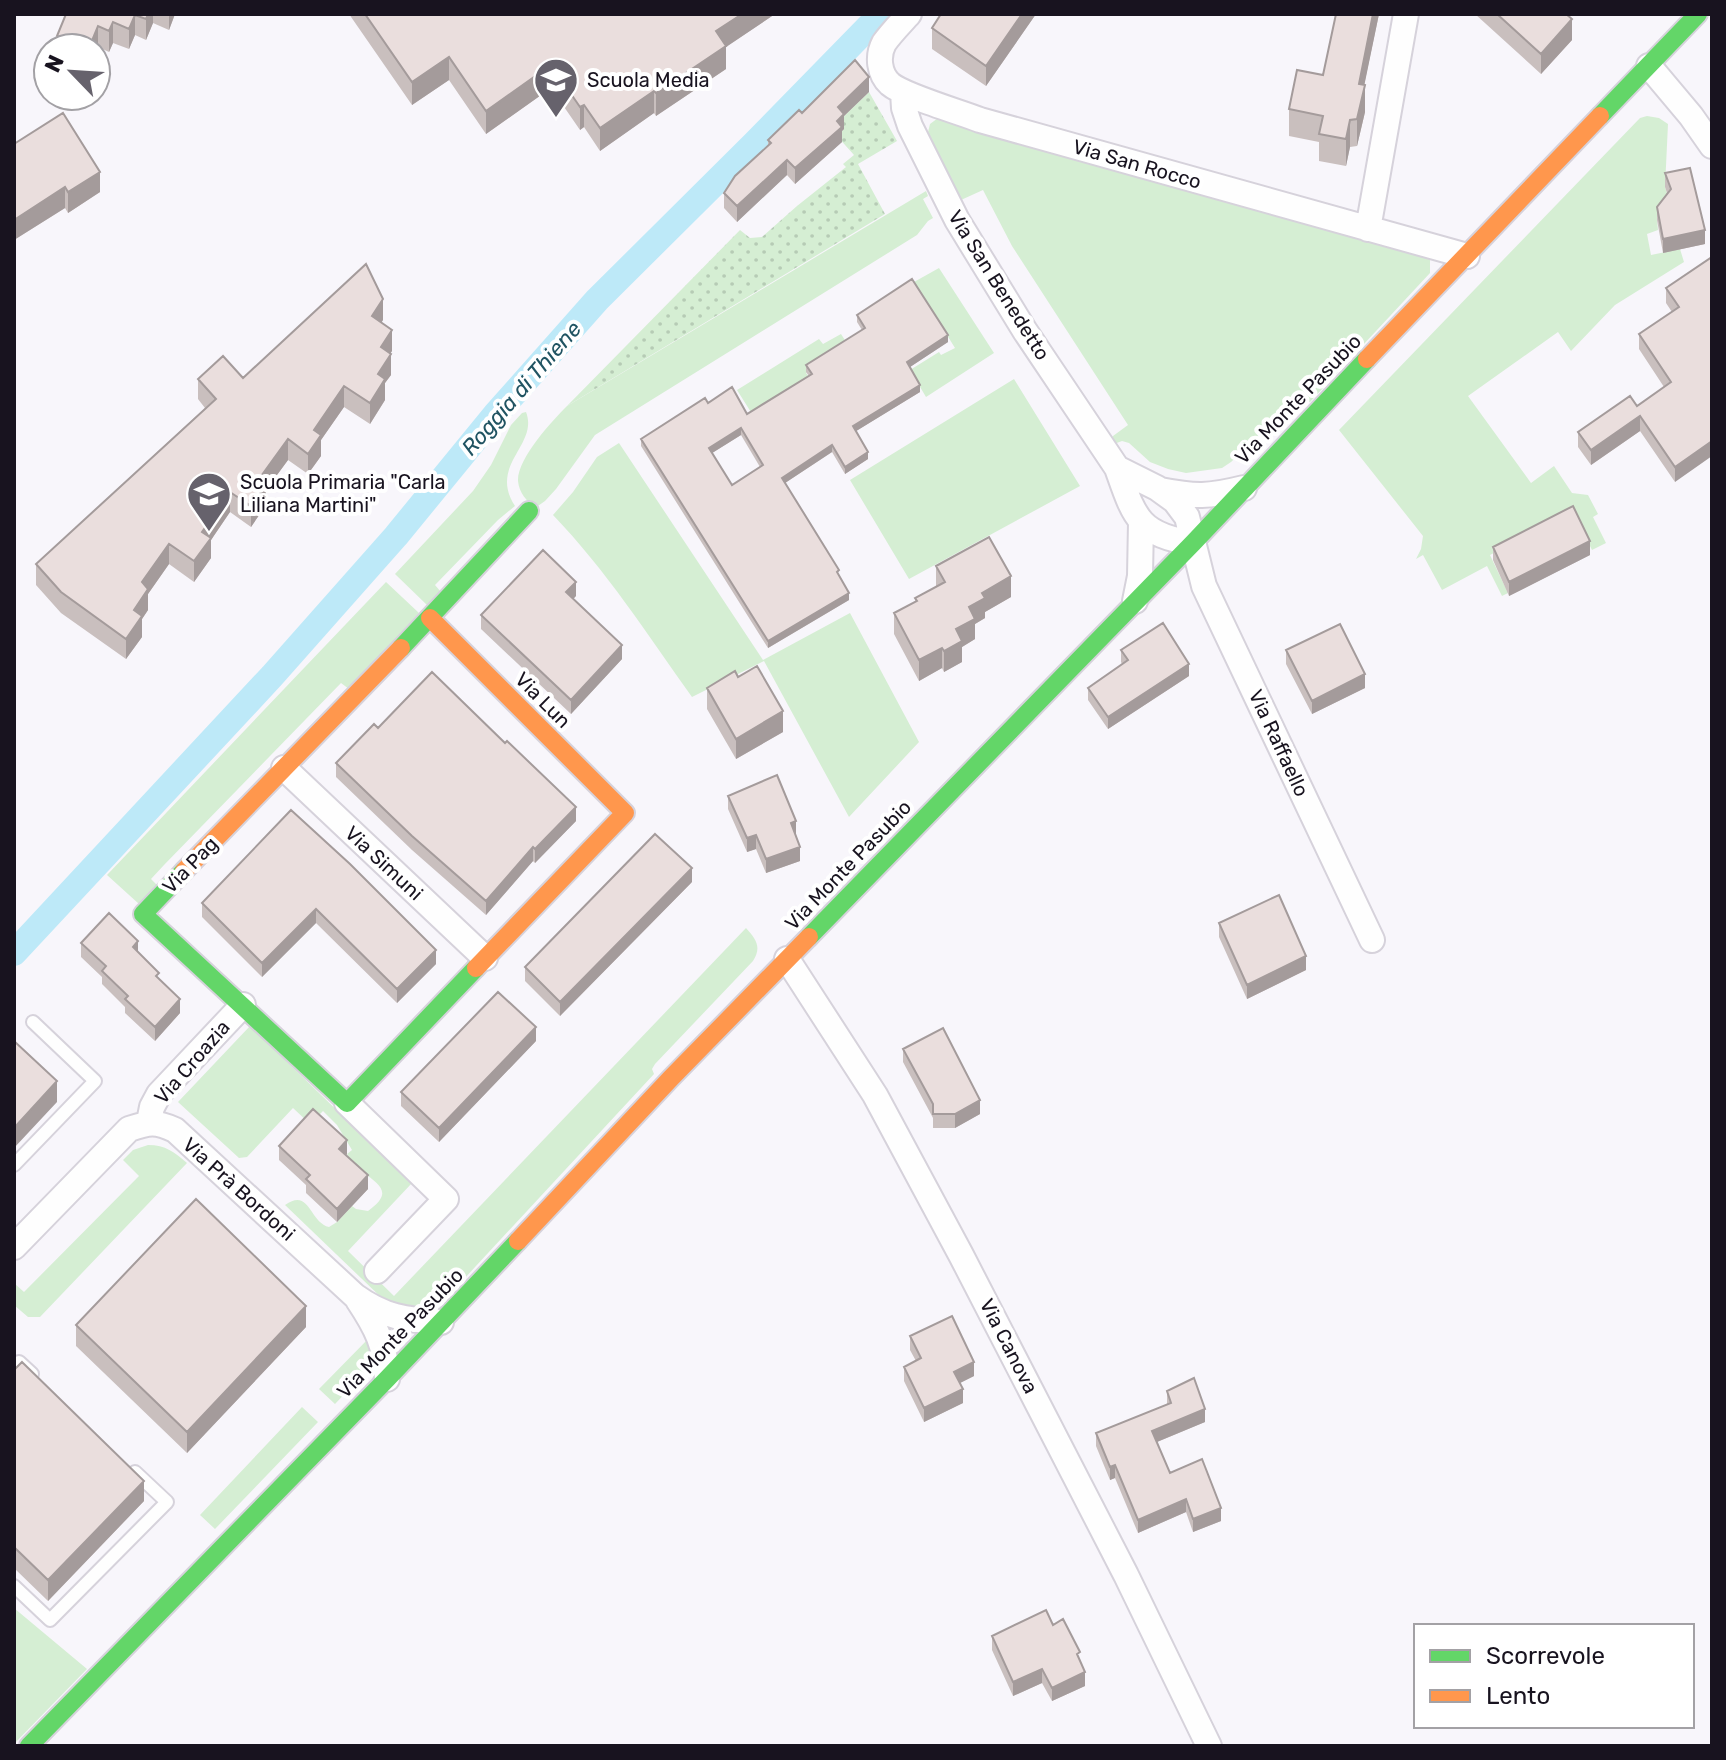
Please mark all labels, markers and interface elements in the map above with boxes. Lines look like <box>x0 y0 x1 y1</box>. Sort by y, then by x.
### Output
north arrow <box>32 32 112 112</box>
text: N <box>39 51 70 77</box>
school or university icon: Scuola Media <box>532 56 580 119</box>
place label: Scuola Media <box>587 68 710 92</box>
street label: Via San Rocco <box>1070 134 1204 194</box>
street label: Via San Benedetto <box>943 206 1055 364</box>
water label: Roggia di Thiene <box>456 316 587 461</box>
street label: Via Monte Pasubio <box>1230 329 1366 469</box>
school or university icon: Scuola Primaria "Carla Liliana Martini" <box>185 470 233 533</box>
place label: Scuola Primaria "Carla Liliana Martini" <box>240 470 446 517</box>
street label: Via Lun <box>510 667 576 733</box>
street label: Via Raffaello <box>1244 686 1314 800</box>
street label: Via Monte Pasubio <box>780 795 916 935</box>
street label: Via Simuni <box>340 821 428 905</box>
street label: Via Pag <box>157 832 223 898</box>
street label: Via Croazia <box>149 1015 235 1109</box>
street label: Via Prà Bordoni <box>178 1132 300 1246</box>
street label: Via Monte Pasubio <box>332 1263 468 1403</box>
street label: Via Canova <box>975 1295 1043 1397</box>
legend <box>1414 1624 1694 1728</box>
text: Scorrevole <box>1486 1642 1605 1670</box>
text: Lento <box>1486 1682 1550 1710</box>

